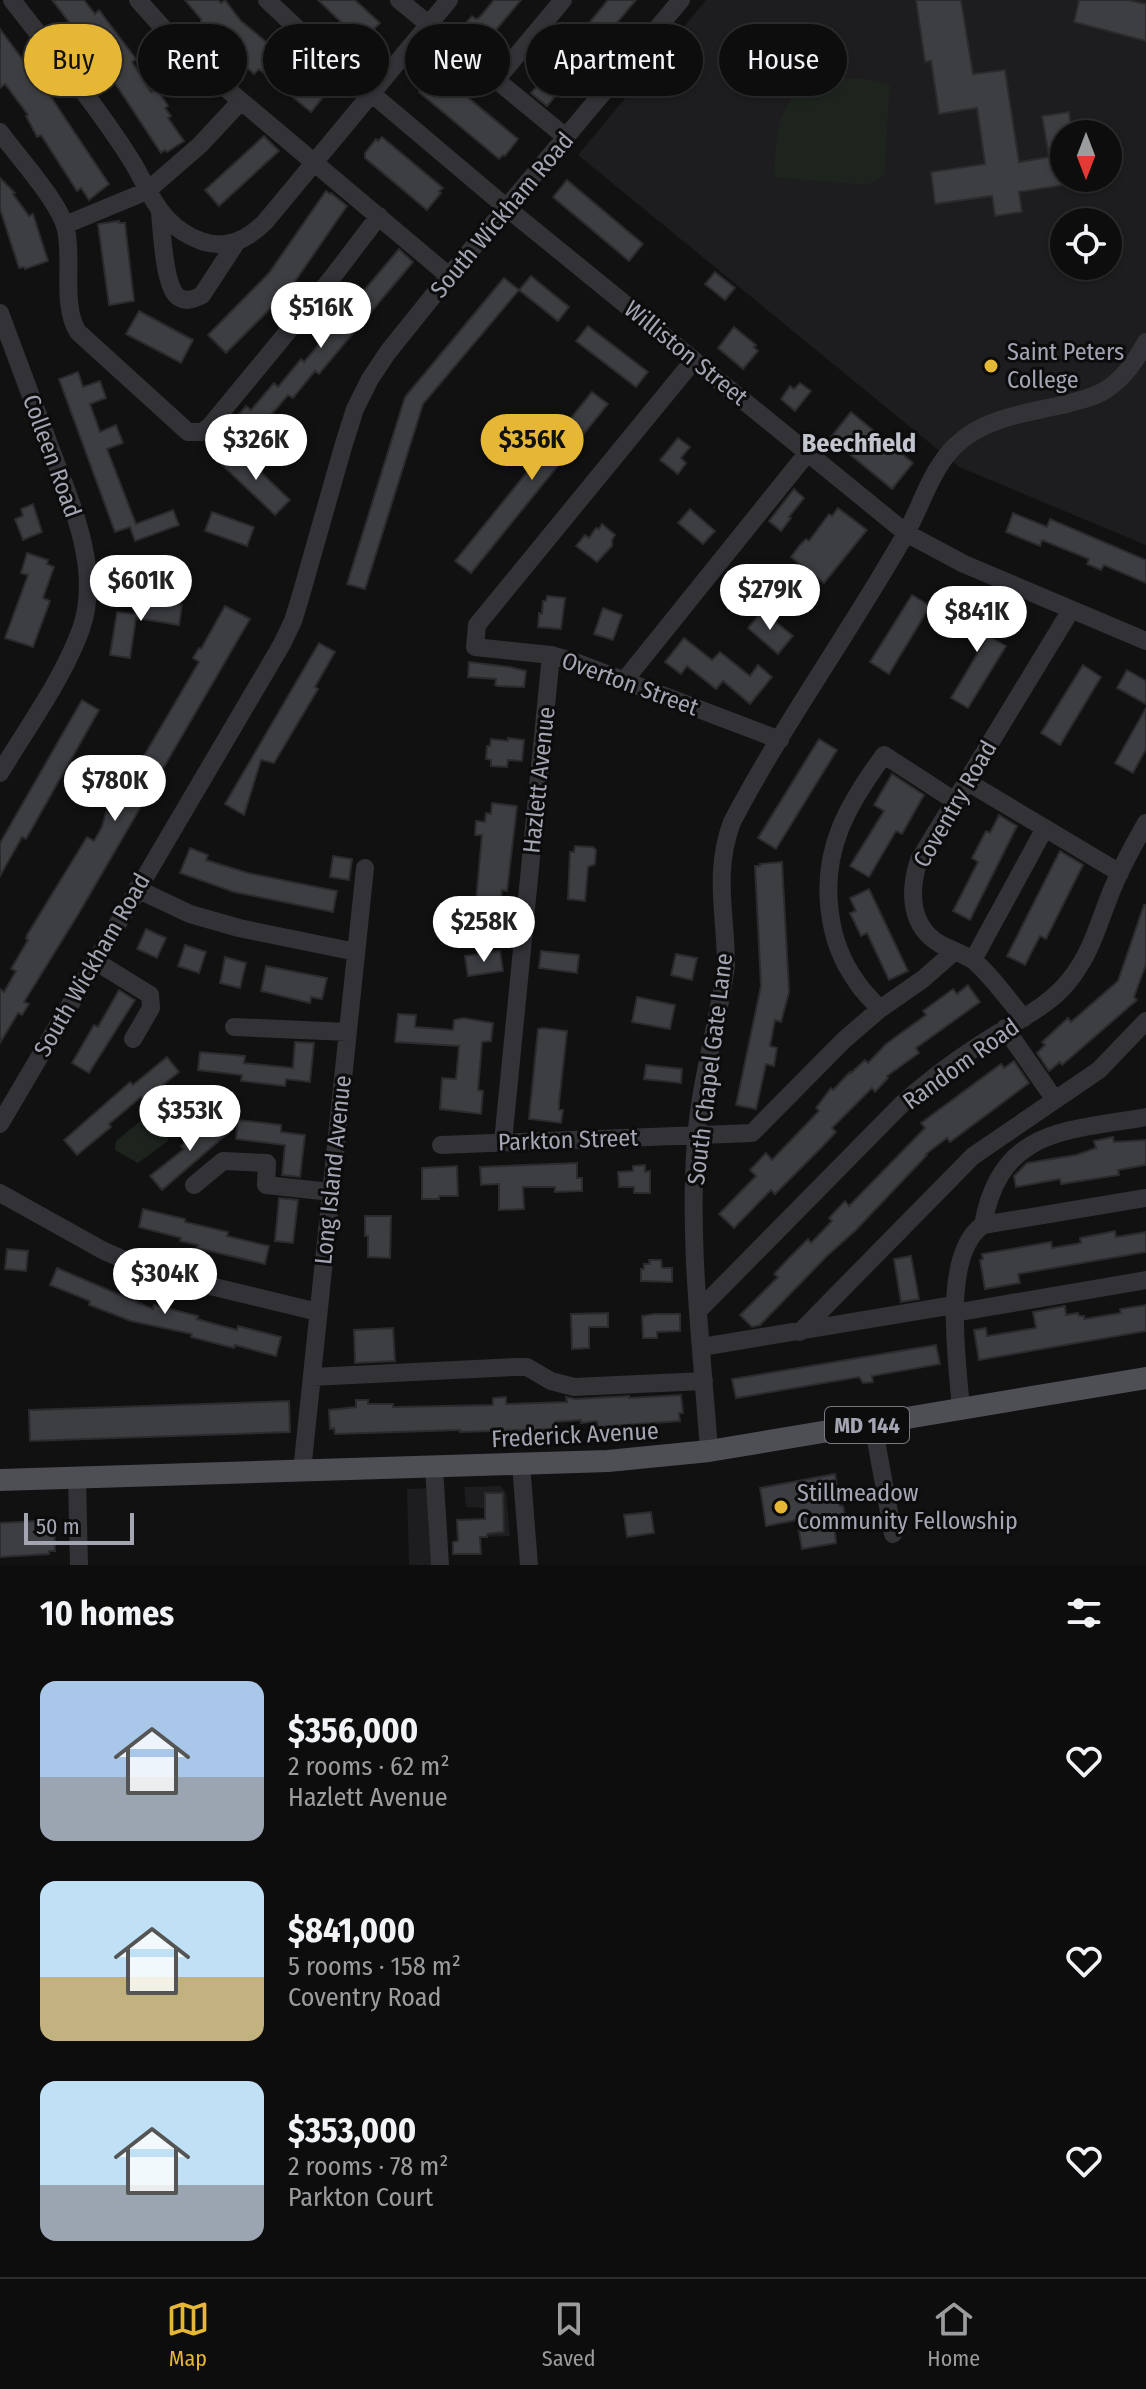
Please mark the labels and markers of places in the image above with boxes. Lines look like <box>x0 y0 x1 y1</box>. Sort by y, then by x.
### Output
pin: $516K <box>265 282 377 350</box>
place label: Saint Peters College <box>1007 338 1124 394</box>
marker: Saint Peters College <box>982 357 1000 375</box>
pin: $326K <box>200 414 312 482</box>
pin: $356K <box>476 414 588 482</box>
pin: $601K <box>85 555 197 623</box>
pin: $279K <box>714 564 826 632</box>
pin: $841K <box>921 586 1033 654</box>
pin: $780K <box>59 755 171 823</box>
pin: $258K <box>428 896 540 964</box>
pin: $353K <box>134 1085 246 1153</box>
pin: $304K <box>109 1248 221 1316</box>
place label: Stillmeadow Community Fellowship <box>797 1479 1018 1535</box>
marker: Stillmeadow Community Fellowship <box>772 1498 790 1516</box>

